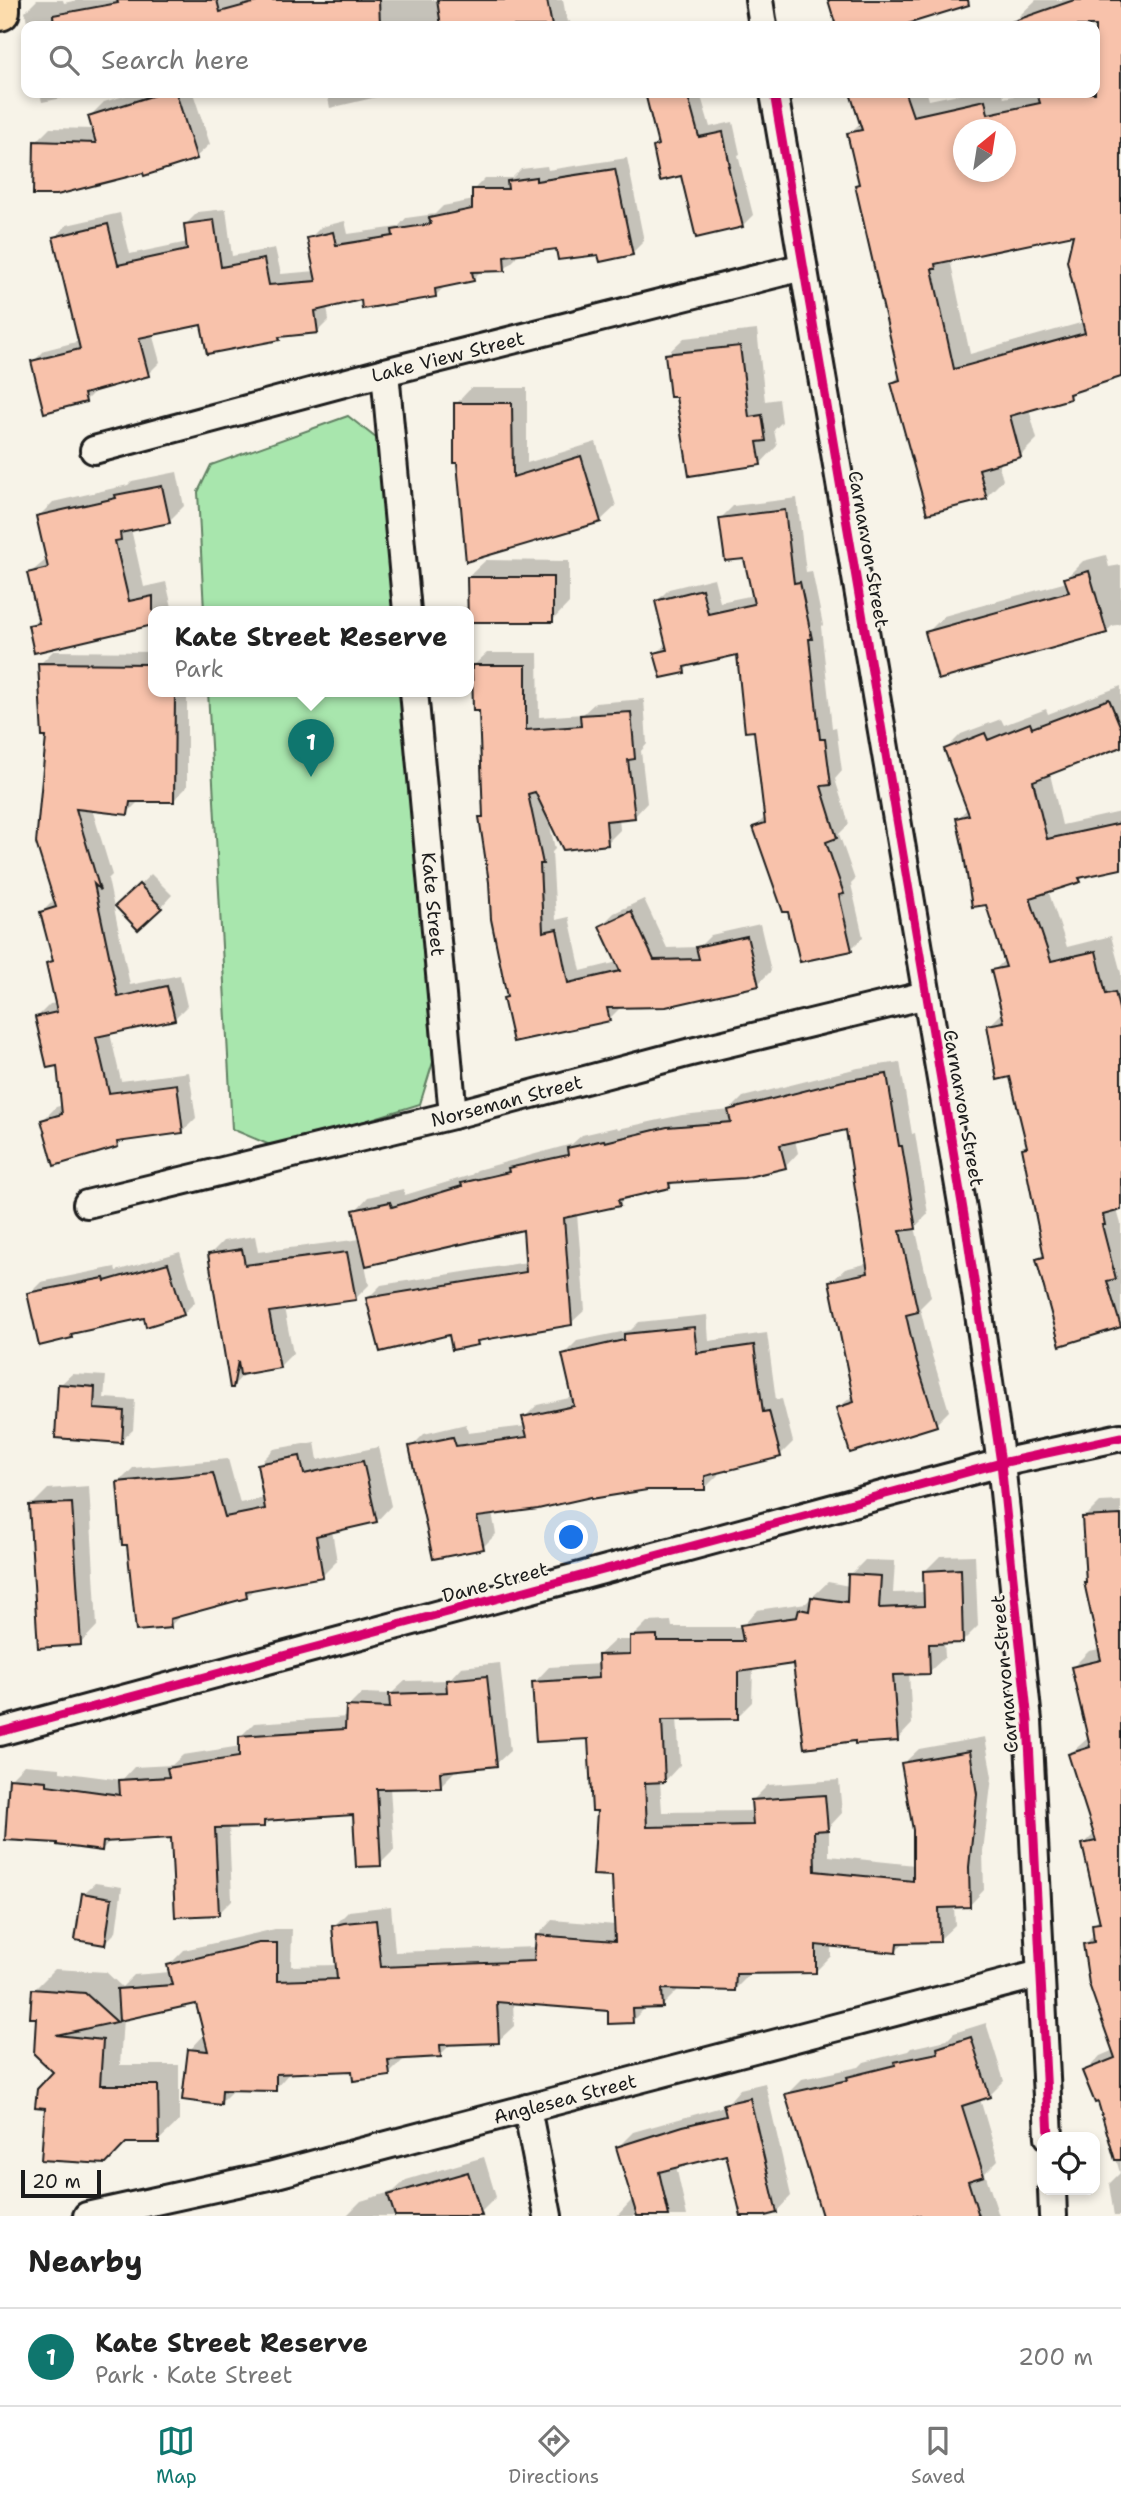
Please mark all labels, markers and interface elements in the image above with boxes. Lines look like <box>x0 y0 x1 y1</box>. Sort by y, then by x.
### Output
search box <box>21 21 1100 98</box>
icon: search <box>45 41 83 79</box>
text: Search here <box>101 42 250 77</box>
north arrow <box>953 119 1016 182</box>
street label: Lake View Street <box>369 325 527 388</box>
street label: Carnarvon Street <box>842 469 895 629</box>
popup <box>148 606 474 697</box>
text: Kate Street Reserve <box>174 619 448 654</box>
text: Park <box>174 654 224 684</box>
pin: 1 <box>288 719 334 777</box>
street label: Kate Street <box>416 851 450 957</box>
street label: Carnarvon Street <box>937 1028 990 1188</box>
street label: Norseman Street <box>428 1069 585 1133</box>
your location <box>554 1520 588 1554</box>
street label: Dane Street <box>439 1556 551 1609</box>
street label: Carnarvon Street <box>985 1594 1024 1754</box>
street label: Anglesea Street <box>491 2068 639 2130</box>
map controls <box>1037 2132 1100 2195</box>
button: locate <box>1037 2132 1100 2195</box>
scale bar <box>21 2167 102 2199</box>
text: 20 m <box>32 2169 81 2194</box>
text: Nearby <box>28 2241 143 2282</box>
text: Kate Street Reserve <box>95 2325 368 2360</box>
text: 1 <box>46 2342 56 2372</box>
text: 200 m <box>1018 2342 1093 2372</box>
text: Park · Kate Street <box>95 2360 293 2390</box>
tab: Map <box>156 2422 197 2489</box>
tab: Directions <box>509 2422 599 2489</box>
tab: Saved <box>911 2422 965 2489</box>

